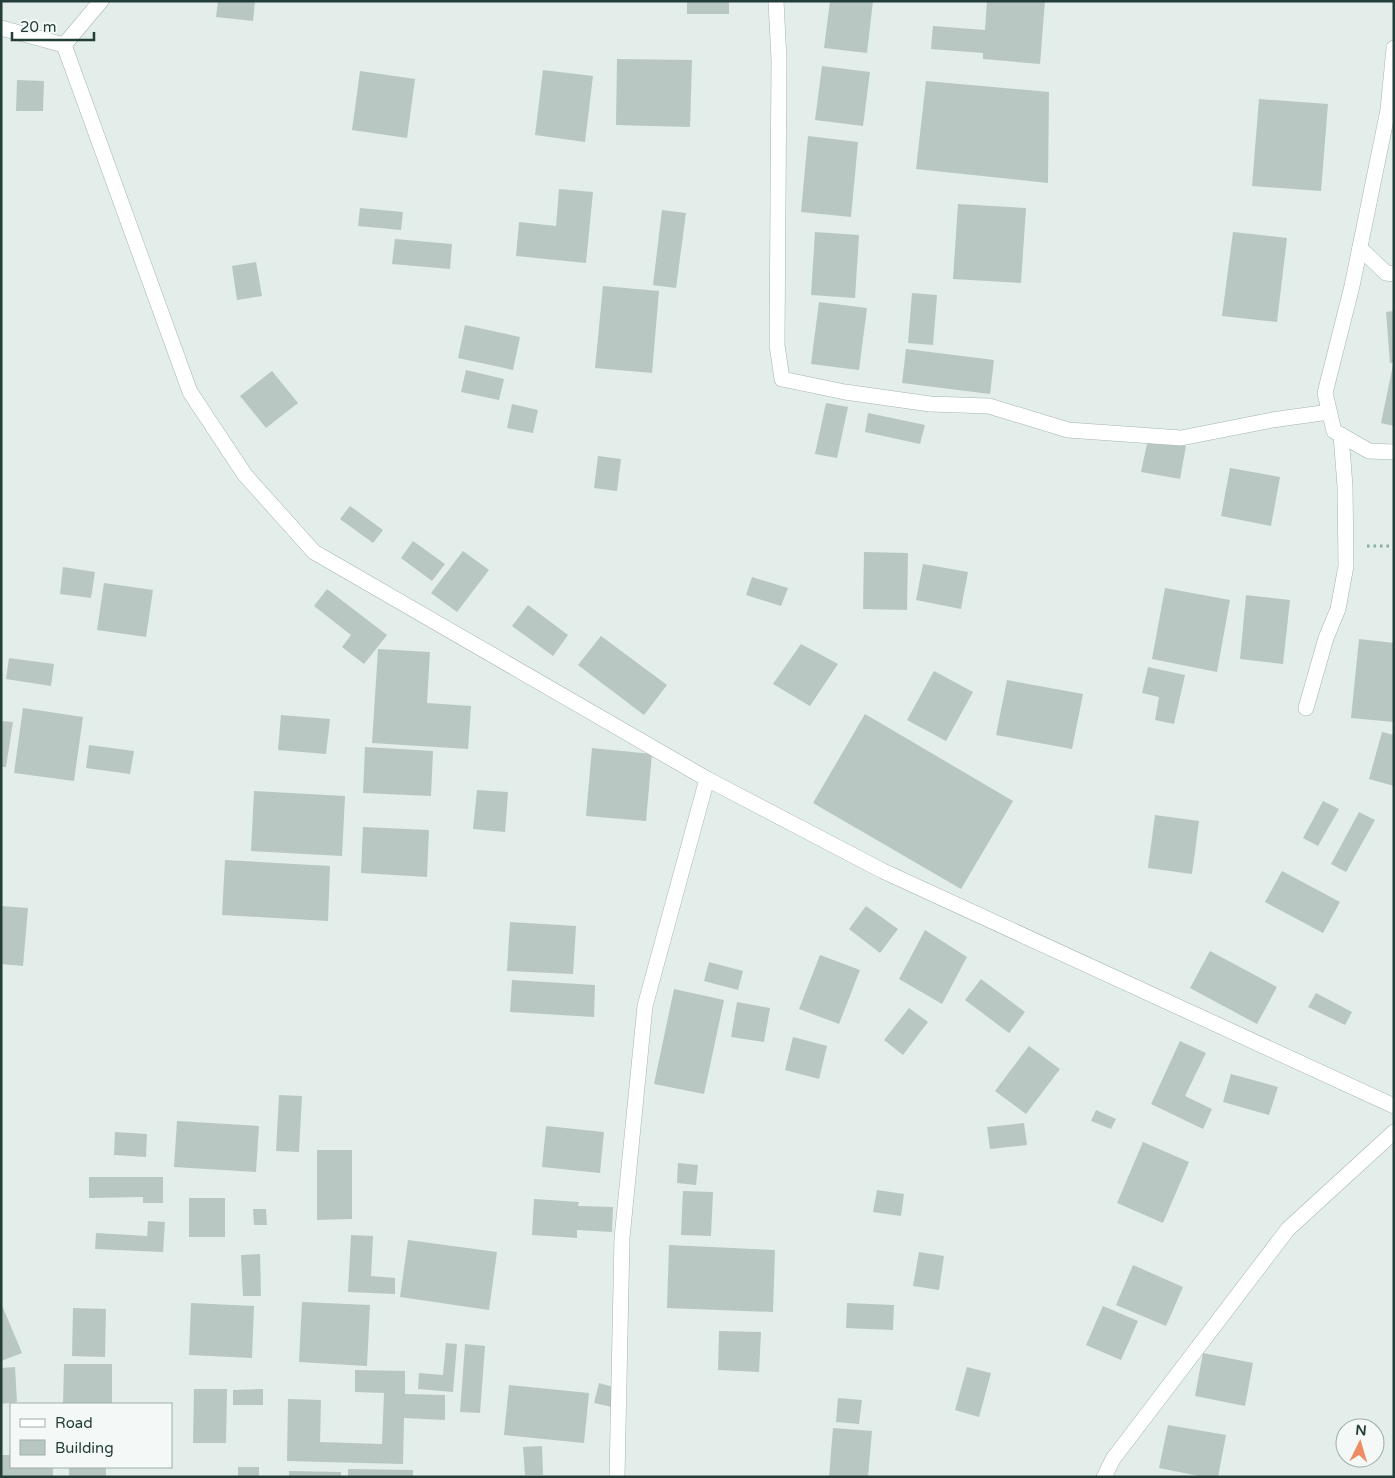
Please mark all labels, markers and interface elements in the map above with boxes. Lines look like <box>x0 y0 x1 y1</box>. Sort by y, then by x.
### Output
scale bar <box>12 10 95 42</box>
text: 20 m <box>20 18 57 36</box>
legend <box>10 1403 172 1468</box>
text: Road <box>55 1414 93 1432</box>
north arrow <box>1335 1418 1385 1468</box>
text: N <box>1355 1422 1367 1440</box>
text: Building <box>55 1439 114 1457</box>

